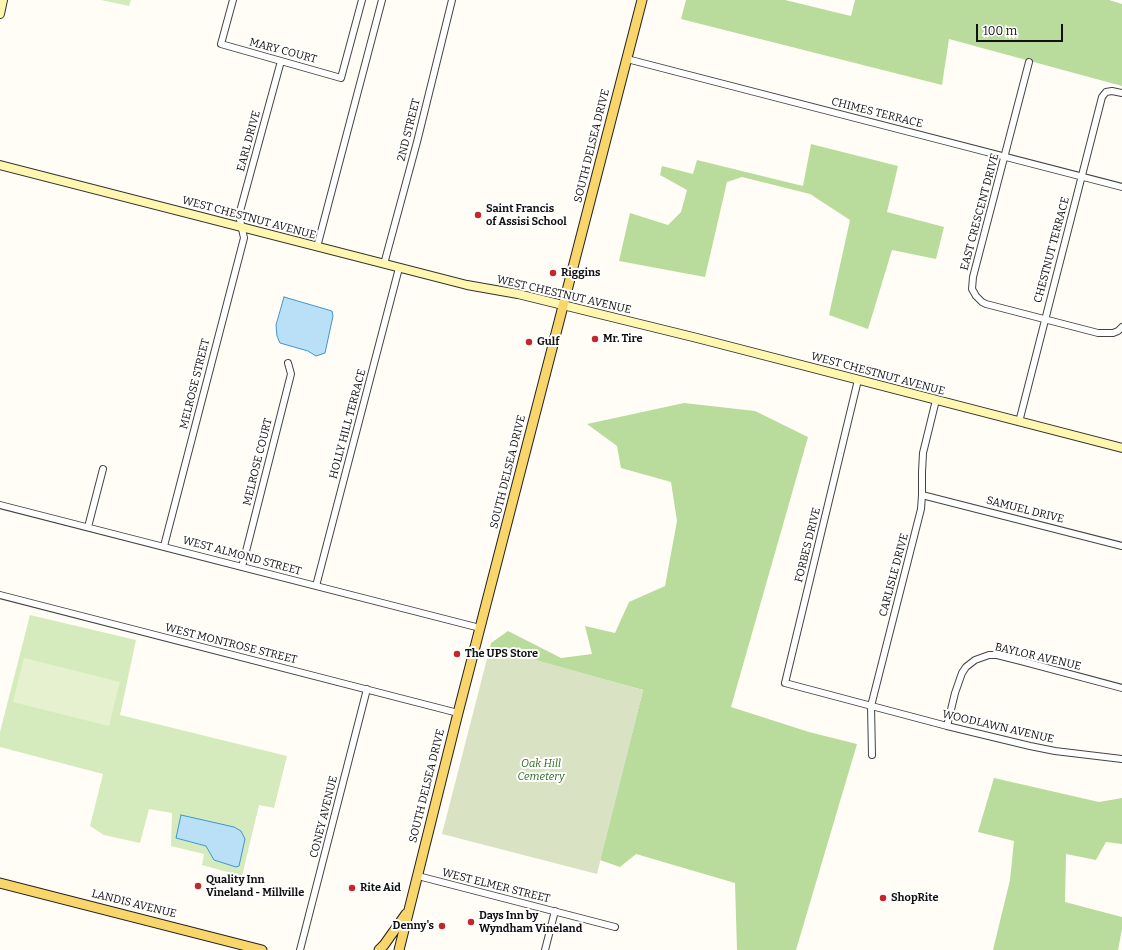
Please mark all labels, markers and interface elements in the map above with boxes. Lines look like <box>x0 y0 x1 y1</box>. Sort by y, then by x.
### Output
scale bar <box>978 16 1065 42</box>
text: 100 m <box>983 24 1017 38</box>
street label: MARY COURT <box>248 36 318 66</box>
street label: SOUTH DELSEA DRIVE <box>572 88 612 204</box>
street label: CHIMES TERRACE <box>830 95 924 131</box>
street label: 2ND STREET <box>395 97 423 163</box>
street label: EARL DRIVE <box>235 109 263 173</box>
street label: EAST CRESCENT DRIVE <box>958 152 1002 272</box>
street label: WEST CHESTNUT AVENUE <box>181 194 317 242</box>
street label: CHESTNUT TERRACE <box>1031 195 1073 305</box>
place label: Saint Francis of Assisi School <box>486 202 567 228</box>
marker: Saint Francis of Assisi School <box>473 210 483 220</box>
place label: Riggins <box>561 266 600 280</box>
marker: Riggins <box>548 268 558 278</box>
street label: WEST CHESTNUT AVENUE <box>495 273 633 317</box>
place label: Mr. Tire <box>603 332 643 346</box>
marker: Mr. Tire <box>590 334 600 344</box>
place label: Gulf <box>537 335 559 349</box>
street label: MELROSE STREET <box>177 337 213 431</box>
marker: Gulf <box>524 337 534 347</box>
street label: WEST CHESTNUT AVENUE <box>810 350 946 398</box>
street label: HOLLY HILL TERRACE <box>327 368 369 480</box>
street label: SOUTH DELSEA DRIVE <box>488 414 528 530</box>
street label: MELROSE COURT <box>241 417 275 507</box>
street label: SAMUEL DRIVE <box>985 494 1065 526</box>
street label: FORBES DRIVE <box>792 506 824 584</box>
street label: CARLISLE DRIVE <box>877 532 911 618</box>
street label: WEST ALMOND STREET <box>181 534 303 578</box>
street label: WEST MONTROSE STREET <box>164 621 298 667</box>
street label: BAYLOR AVENUE <box>994 641 1082 673</box>
place label: The UPS Store <box>465 647 538 661</box>
marker: The UPS Store <box>452 649 462 659</box>
street label: WOODLAWN AVENUE <box>941 708 1055 746</box>
street label: SOUTH DELSEA DRIVE <box>407 728 447 844</box>
park label: Oak Hill Cemetery <box>518 757 564 783</box>
street label: CONEY AVENUE <box>307 775 341 859</box>
street label: WEST ELMER STREET <box>441 866 551 906</box>
place label: Quality Inn Vineland - Millville <box>206 873 304 899</box>
marker: Quality Inn Vineland - Millville <box>193 881 203 891</box>
place label: Rite Aid <box>360 881 401 895</box>
marker: Rite Aid <box>347 883 357 893</box>
street label: LANDIS AVENUE <box>90 887 178 921</box>
place label: ShopRite <box>891 891 939 905</box>
marker: ShopRite <box>878 893 888 903</box>
place label: Days Inn by Wyndham Vineland <box>479 909 582 935</box>
marker: Days Inn by Wyndham Vineland <box>466 917 476 927</box>
place label: Denny's <box>393 919 434 933</box>
marker: Denny's <box>437 921 447 931</box>

